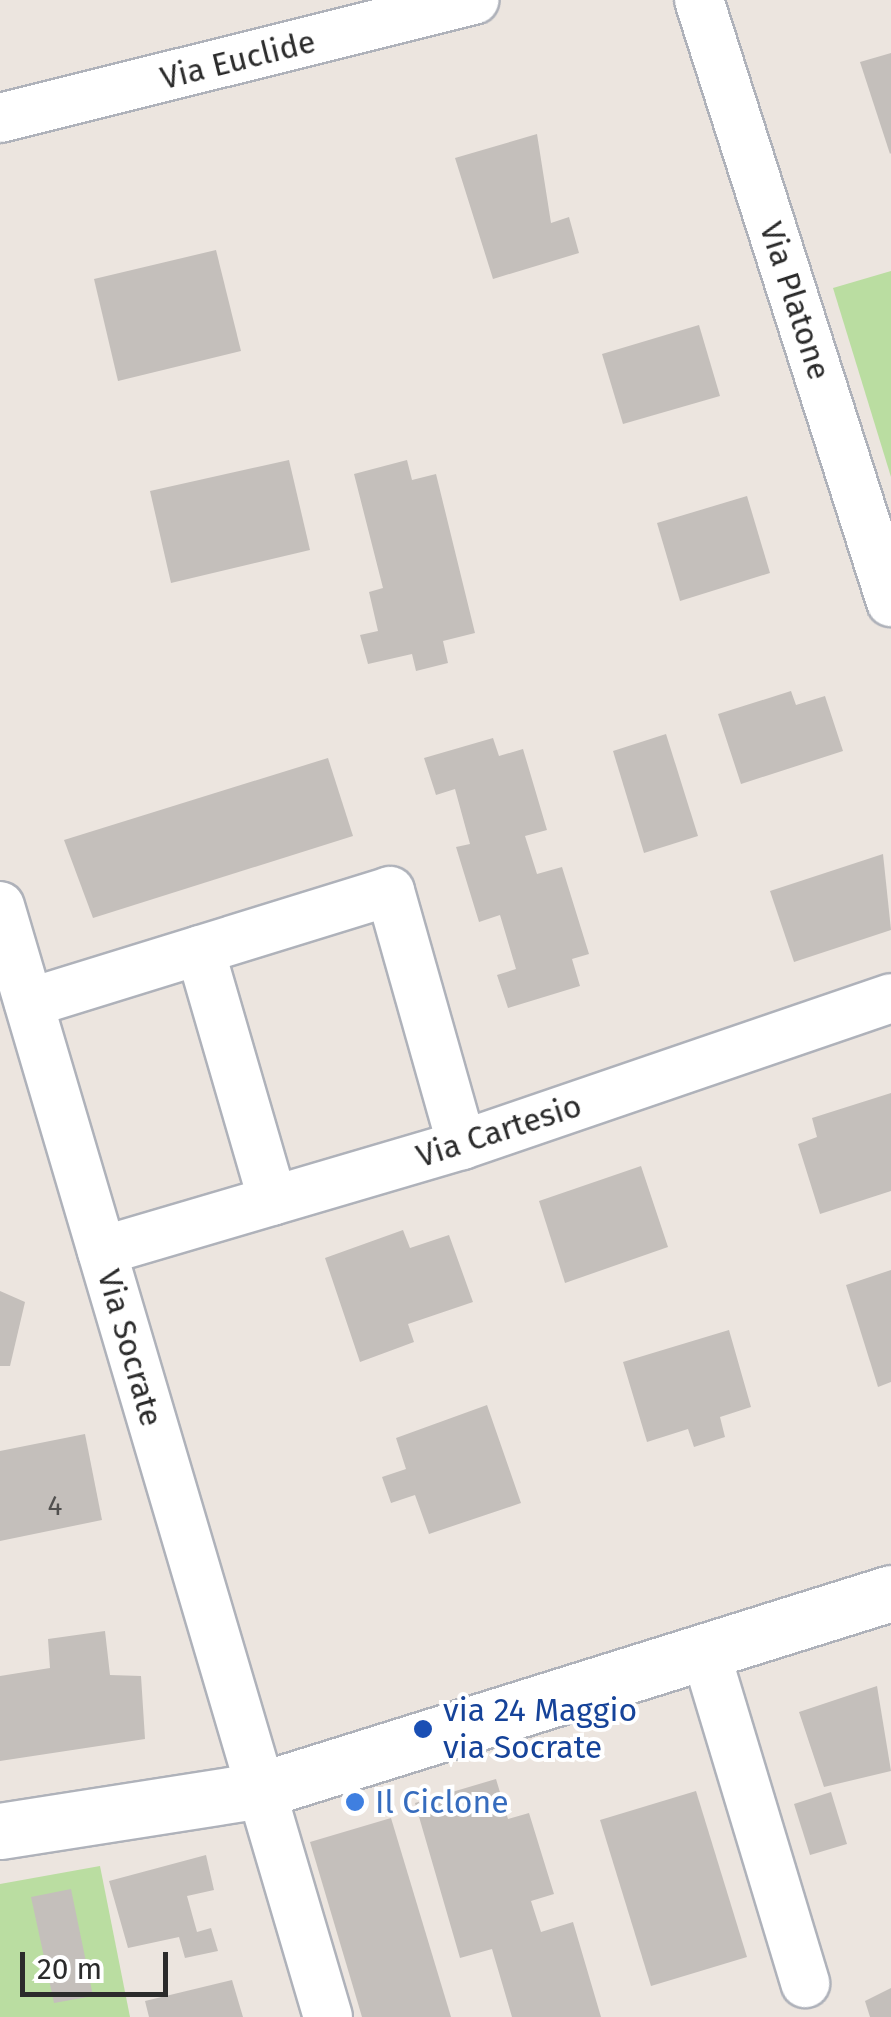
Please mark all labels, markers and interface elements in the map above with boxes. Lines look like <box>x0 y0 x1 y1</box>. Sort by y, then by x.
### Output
street label: Via Euclide <box>157 22 319 98</box>
street label: Via Platone <box>751 217 839 385</box>
street label: Via Cartesio <box>412 1086 586 1176</box>
street label: Via Socrate <box>89 1265 171 1431</box>
house number: 4 <box>48 1489 62 1523</box>
place label: via 24 Maggio via Socrate <box>443 1692 637 1767</box>
marker: via 24 Maggio via Socrate <box>412 1718 434 1740</box>
place label: Il Ciclone <box>375 1783 509 1821</box>
marker: Il Ciclone <box>344 1791 366 1813</box>
scale bar <box>25 1932 172 1994</box>
text: 20 m <box>37 1951 102 1987</box>

